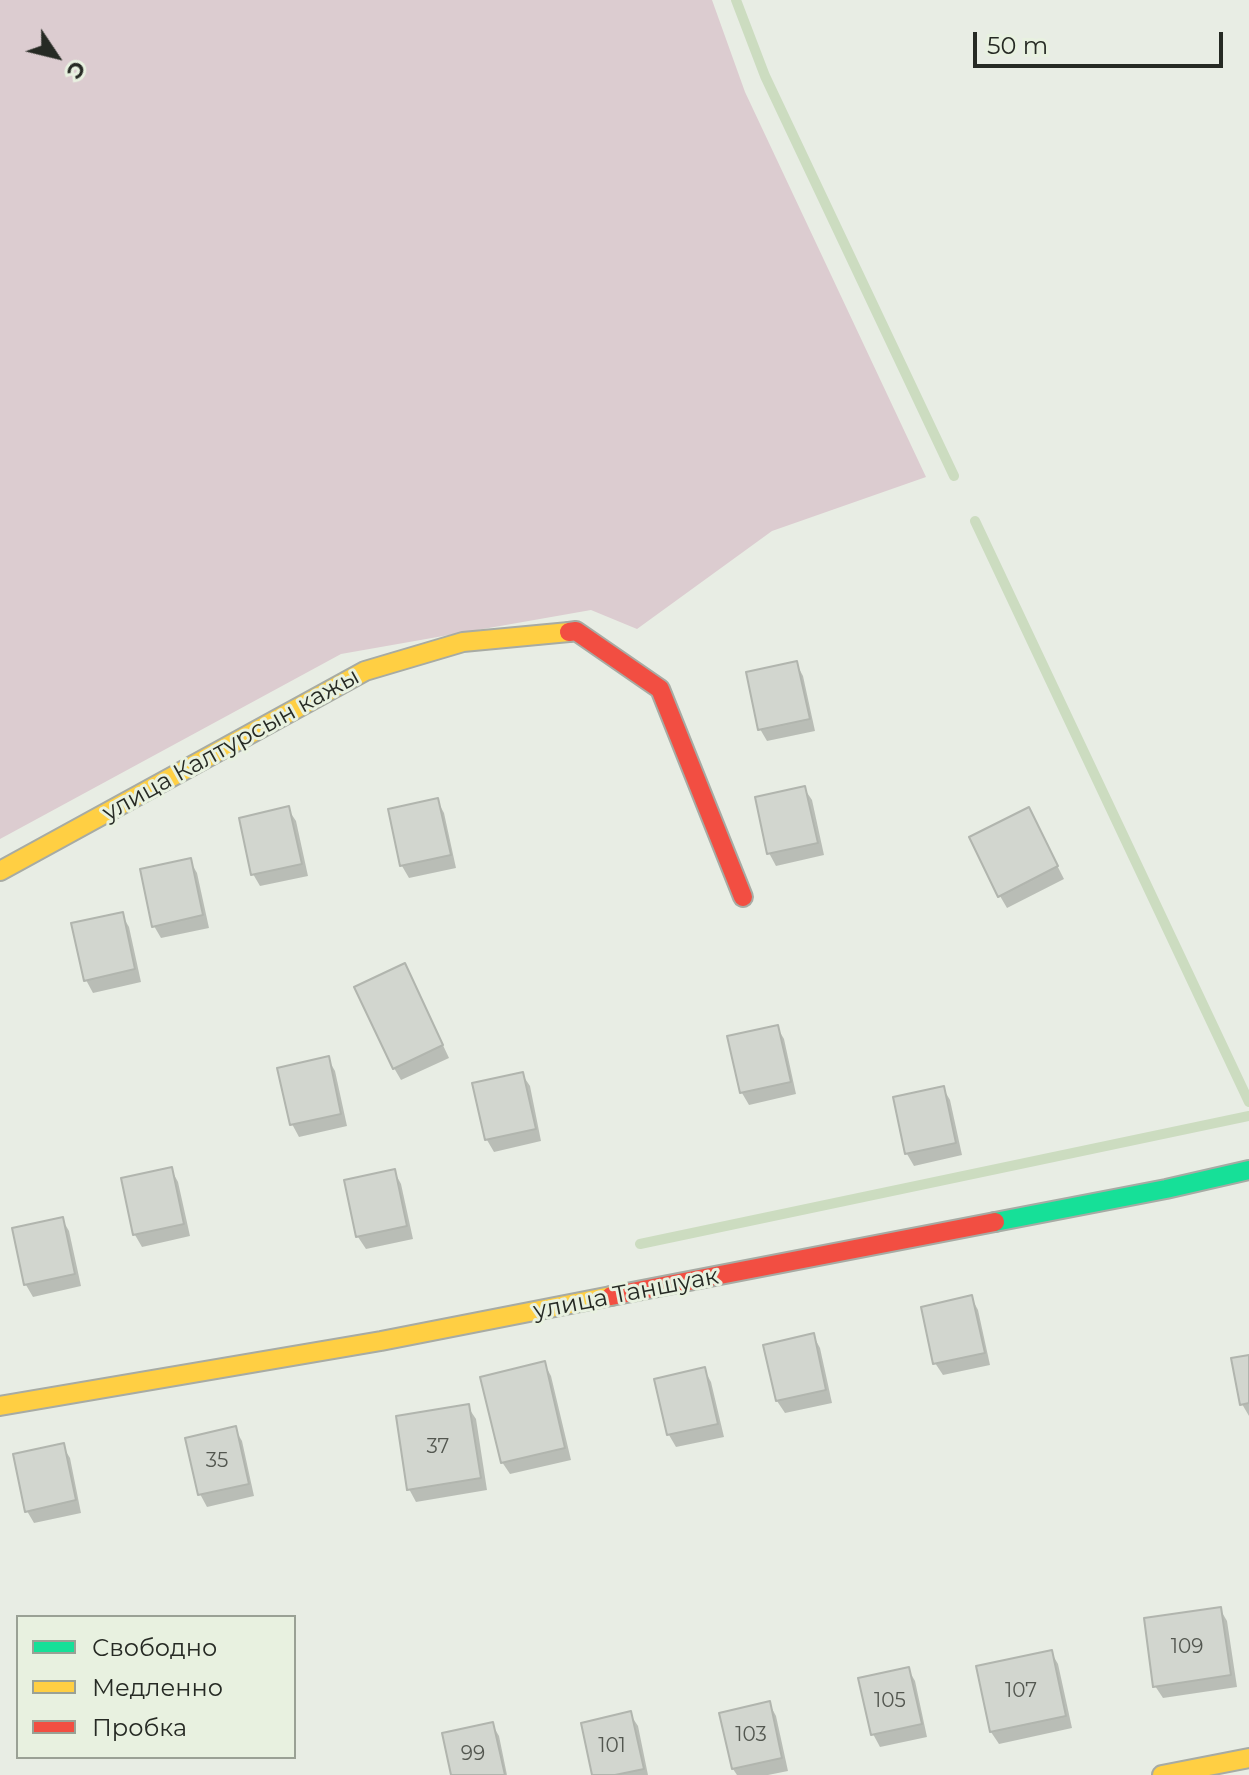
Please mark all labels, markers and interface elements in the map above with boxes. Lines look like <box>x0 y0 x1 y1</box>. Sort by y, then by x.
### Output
north arrow <box>16 16 96 96</box>
scale bar <box>977 16 1227 66</box>
text: 50 m <box>987 31 1048 60</box>
text: С <box>60 56 92 84</box>
street label: улица Калтурсын кажы <box>98 662 364 828</box>
street label: улица Таншуак <box>531 1262 721 1326</box>
house number: 37 <box>427 1435 449 1459</box>
house number: 35 <box>206 1449 228 1473</box>
legend <box>16 1615 296 1759</box>
text: Свободно <box>92 1633 217 1662</box>
house number: 109 <box>1171 1635 1203 1659</box>
text: Медленно <box>92 1673 223 1702</box>
house number: 107 <box>1005 1679 1037 1703</box>
house number: 105 <box>874 1689 906 1713</box>
text: Пробка <box>92 1713 187 1742</box>
house number: 103 <box>735 1723 767 1747</box>
house number: 101 <box>598 1734 626 1758</box>
house number: 99 <box>461 1742 485 1766</box>

